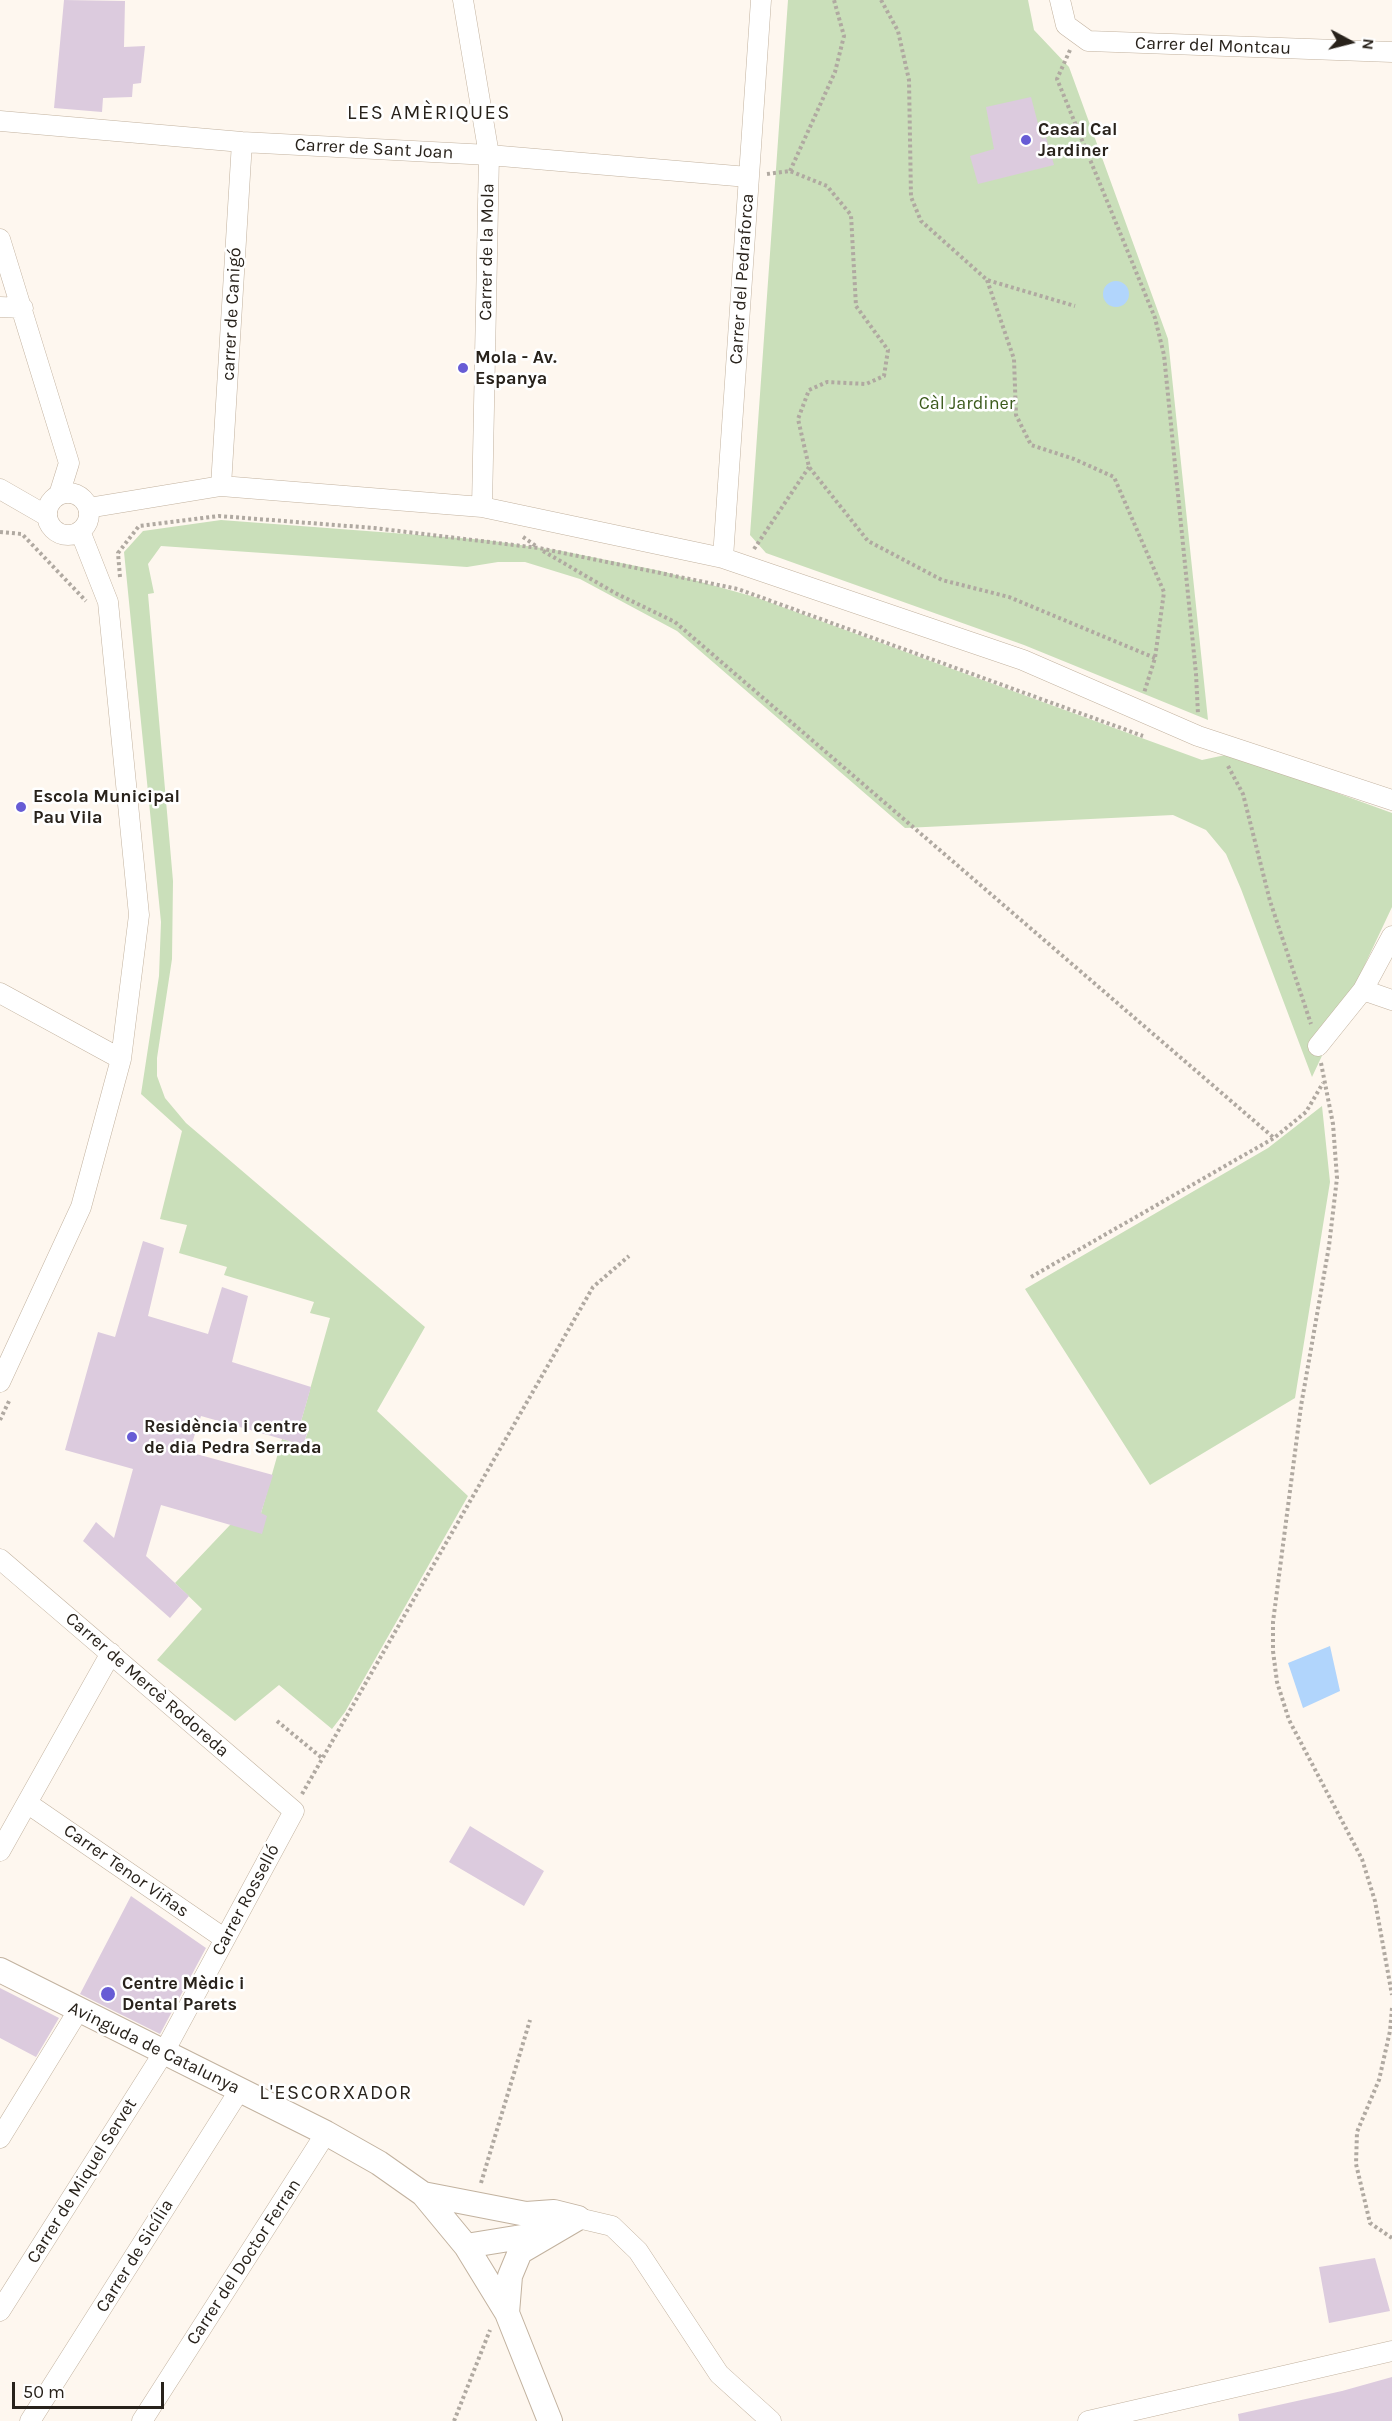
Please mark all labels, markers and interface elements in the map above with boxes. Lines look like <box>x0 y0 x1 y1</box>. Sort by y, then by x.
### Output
north arrow <box>1320 12 1380 72</box>
street label: Carrer del Montcau <box>1135 32 1291 60</box>
text: N <box>1358 37 1378 51</box>
district label: LES AMÈRIQUES <box>347 101 511 125</box>
place label: Casal Cal Jardiner <box>1038 119 1117 162</box>
marker: Casal Cal Jardiner <box>1019 133 1033 147</box>
street label: Carrer de Sant Joan <box>294 134 454 164</box>
street label: Carrer de la Mola <box>475 183 499 321</box>
street label: Carrer del Pedraforca <box>725 193 759 365</box>
street label: carrer de Canigó <box>218 247 246 381</box>
place label: Mola - Av. Espanya <box>475 347 557 389</box>
marker: Mola - Av. Espanya <box>456 361 470 375</box>
park label: Càl Jardiner <box>919 393 1015 415</box>
place label: Escola Municipal Pau Vila <box>33 786 180 828</box>
marker: Escola Municipal Pau Vila <box>14 800 28 814</box>
place label: Residència i centre de dia Pedra Serrada <box>144 1416 322 1458</box>
marker: Residència i centre de dia Pedra Serrada <box>125 1430 139 1444</box>
street label: Carrer de Mercè Rodoreda <box>61 1608 233 1762</box>
street label: Carrer Tenor Viñas <box>59 1820 193 1922</box>
street label: Carrer Rosselló <box>208 1841 284 1959</box>
place label: Centre Mèdic i Dental Parets <box>122 1973 245 2016</box>
marker: Centre Mèdic i Dental Parets <box>99 1985 117 2003</box>
street label: Avinguda de Catalunya <box>65 1997 243 2099</box>
district label: L'ESCORXADOR <box>259 2081 413 2105</box>
street label: Carrer de Miquel Servet <box>22 2095 142 2267</box>
street label: Carrer del Doctor Ferran <box>182 2175 306 2349</box>
street label: Carrer de Sicília <box>92 2195 178 2317</box>
scale bar <box>15 2370 166 2408</box>
text: 50 m <box>23 2381 65 2403</box>

